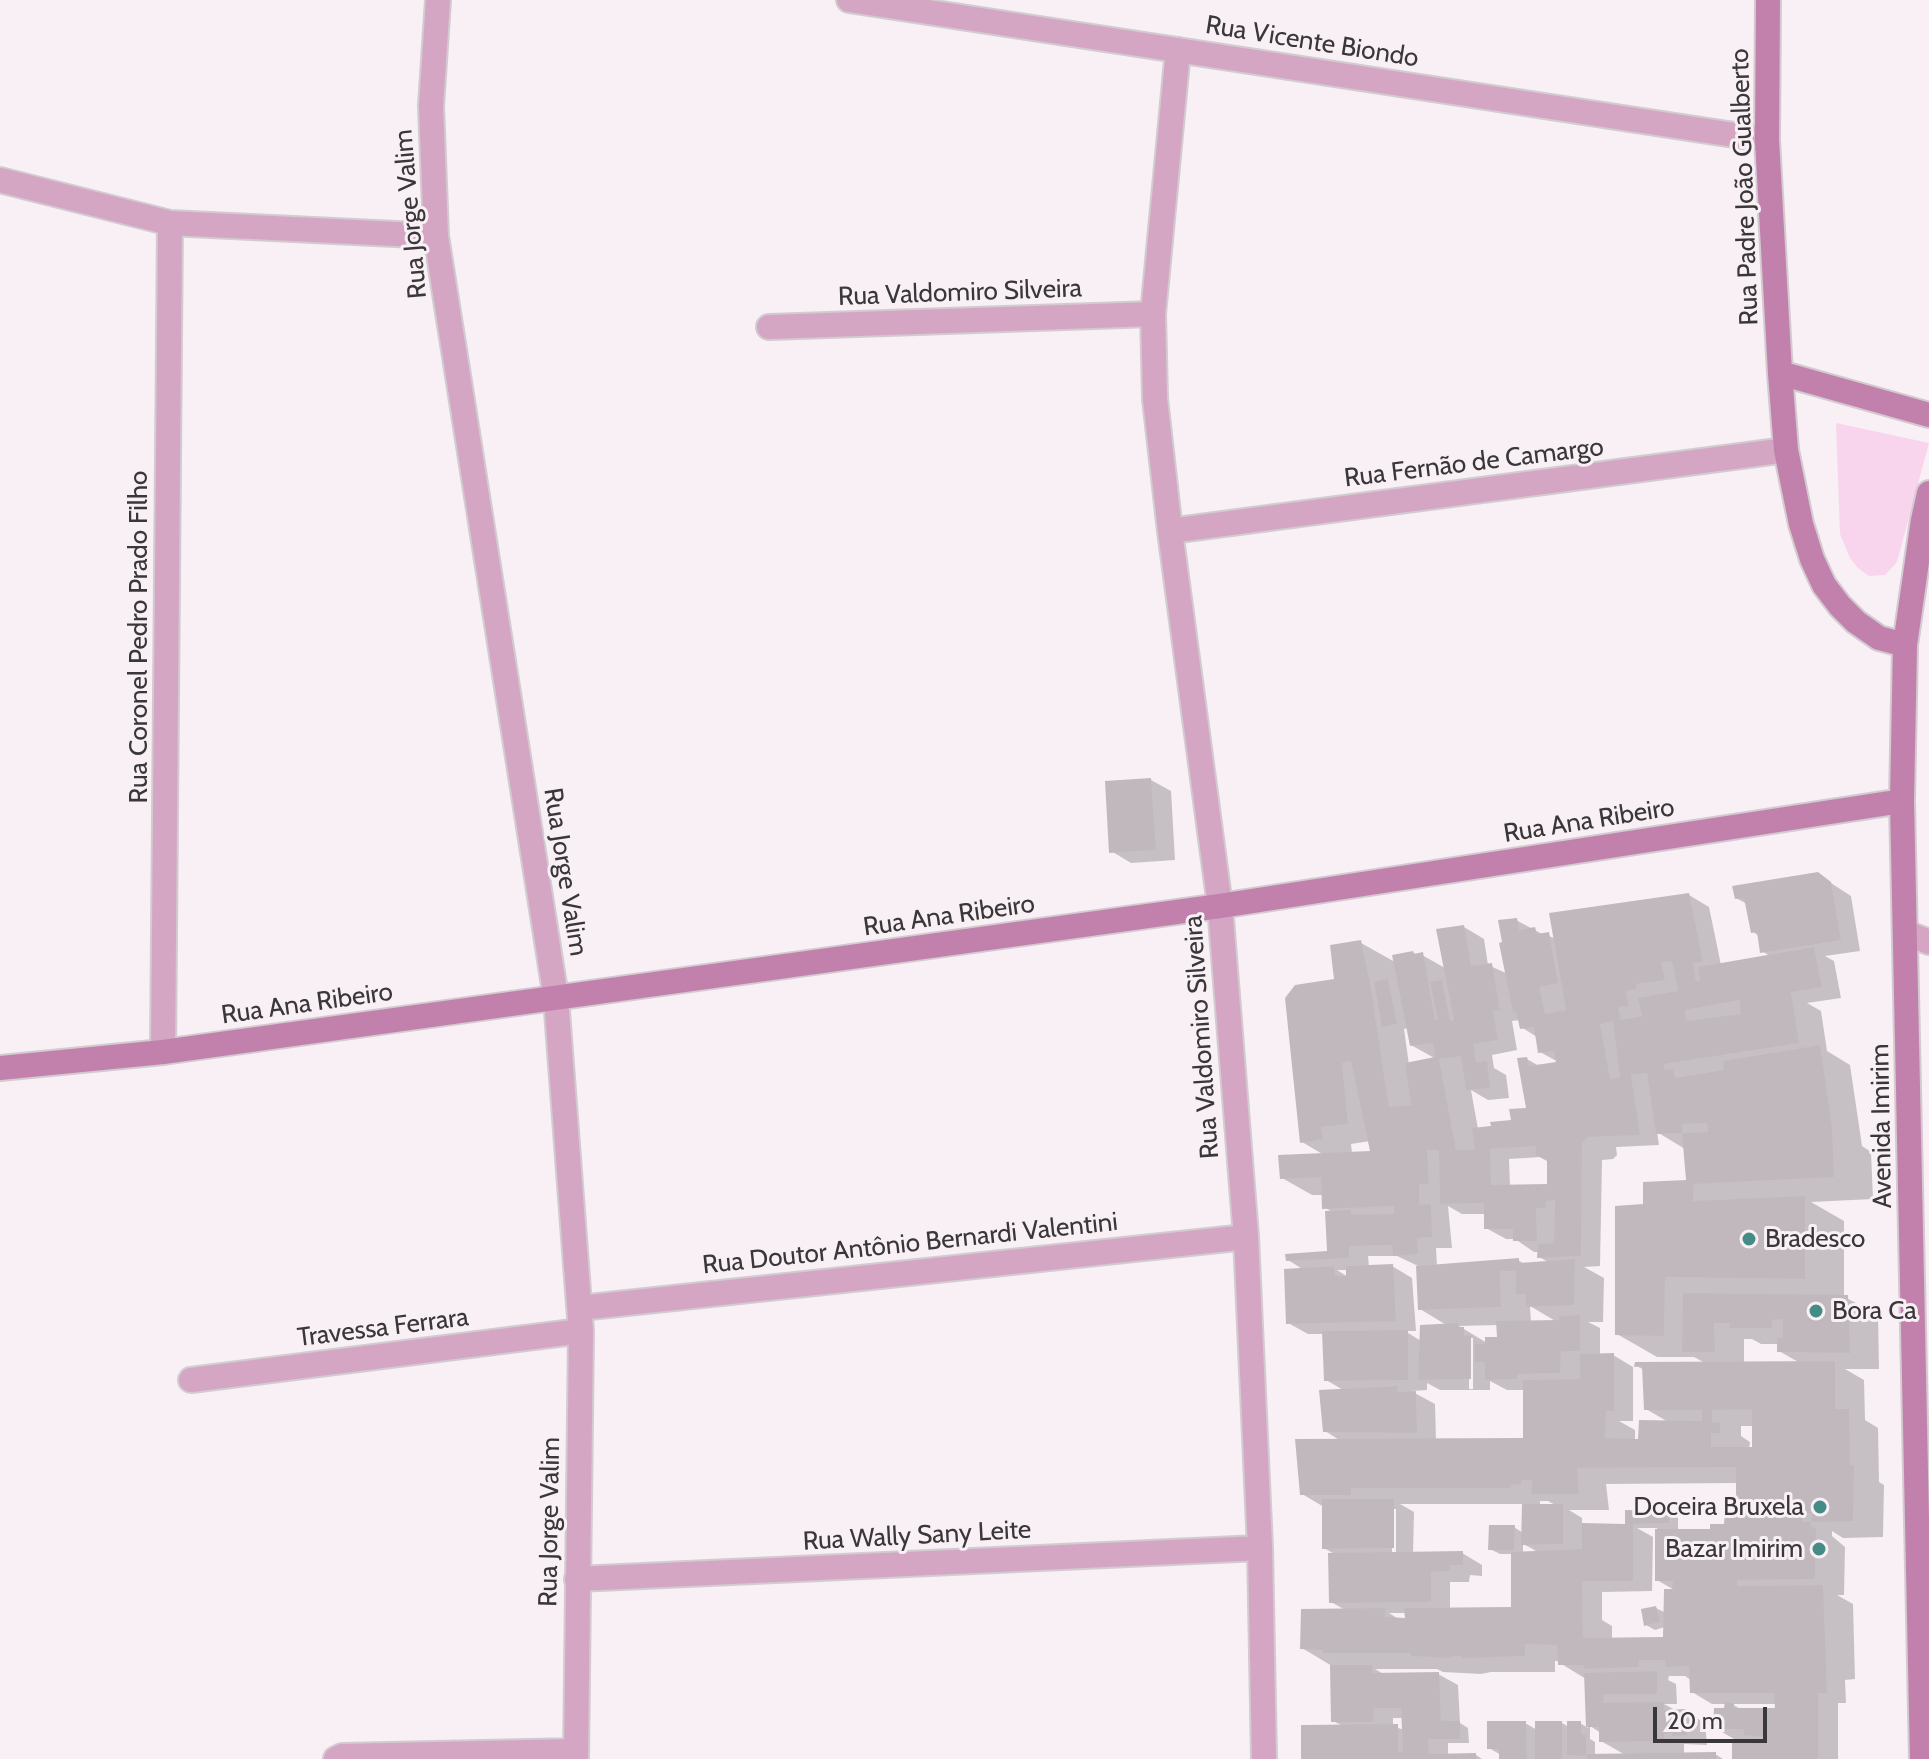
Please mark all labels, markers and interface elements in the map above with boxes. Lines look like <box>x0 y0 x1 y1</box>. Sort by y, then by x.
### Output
street label: Rua Vicente Biondo <box>1203 10 1421 74</box>
street label: Rua Padre João Gualberto <box>1725 48 1765 326</box>
street label: Rua Jorge Valim <box>388 128 434 300</box>
street label: Rua Valdomiro Silveira <box>837 273 1083 313</box>
street label: Rua Fernão de Camargo <box>1343 432 1605 494</box>
street label: Rua Coronel Pedro Prado Filho <box>123 471 155 803</box>
street label: Rua Jorge Valim <box>536 786 594 958</box>
street label: Rua Ana Ribeiro <box>1501 792 1677 850</box>
street label: Rua Ana Ribeiro <box>861 889 1037 943</box>
street label: Rua Valdomiro Silveira <box>1178 914 1226 1160</box>
street label: Rua Ana Ribeiro <box>219 977 395 1031</box>
street label: Avenida Imirim <box>1865 1043 1899 1209</box>
street label: Rua Doutor Antônio Bernardi Valentini <box>701 1207 1119 1281</box>
place label: Bradesco <box>1765 1223 1865 1255</box>
marker: Bradesco <box>1740 1230 1758 1248</box>
place label: Bora Ca <box>1832 1295 1917 1327</box>
street label: Travessa Ferrara <box>296 1302 470 1354</box>
marker: Bora Ca <box>1807 1302 1825 1320</box>
street label: Rua Jorge Valim <box>533 1437 567 1607</box>
place label: Doceira Bruxela <box>1633 1491 1804 1523</box>
marker: Doceira Bruxela <box>1811 1498 1829 1516</box>
street label: Rua Wally Sany Leite <box>802 1514 1032 1558</box>
place label: Bazar Imirim <box>1665 1533 1803 1565</box>
marker: Bazar Imirim <box>1810 1540 1828 1558</box>
scale bar <box>1657 1691 1771 1741</box>
text: 20 m <box>1667 1706 1723 1735</box>

